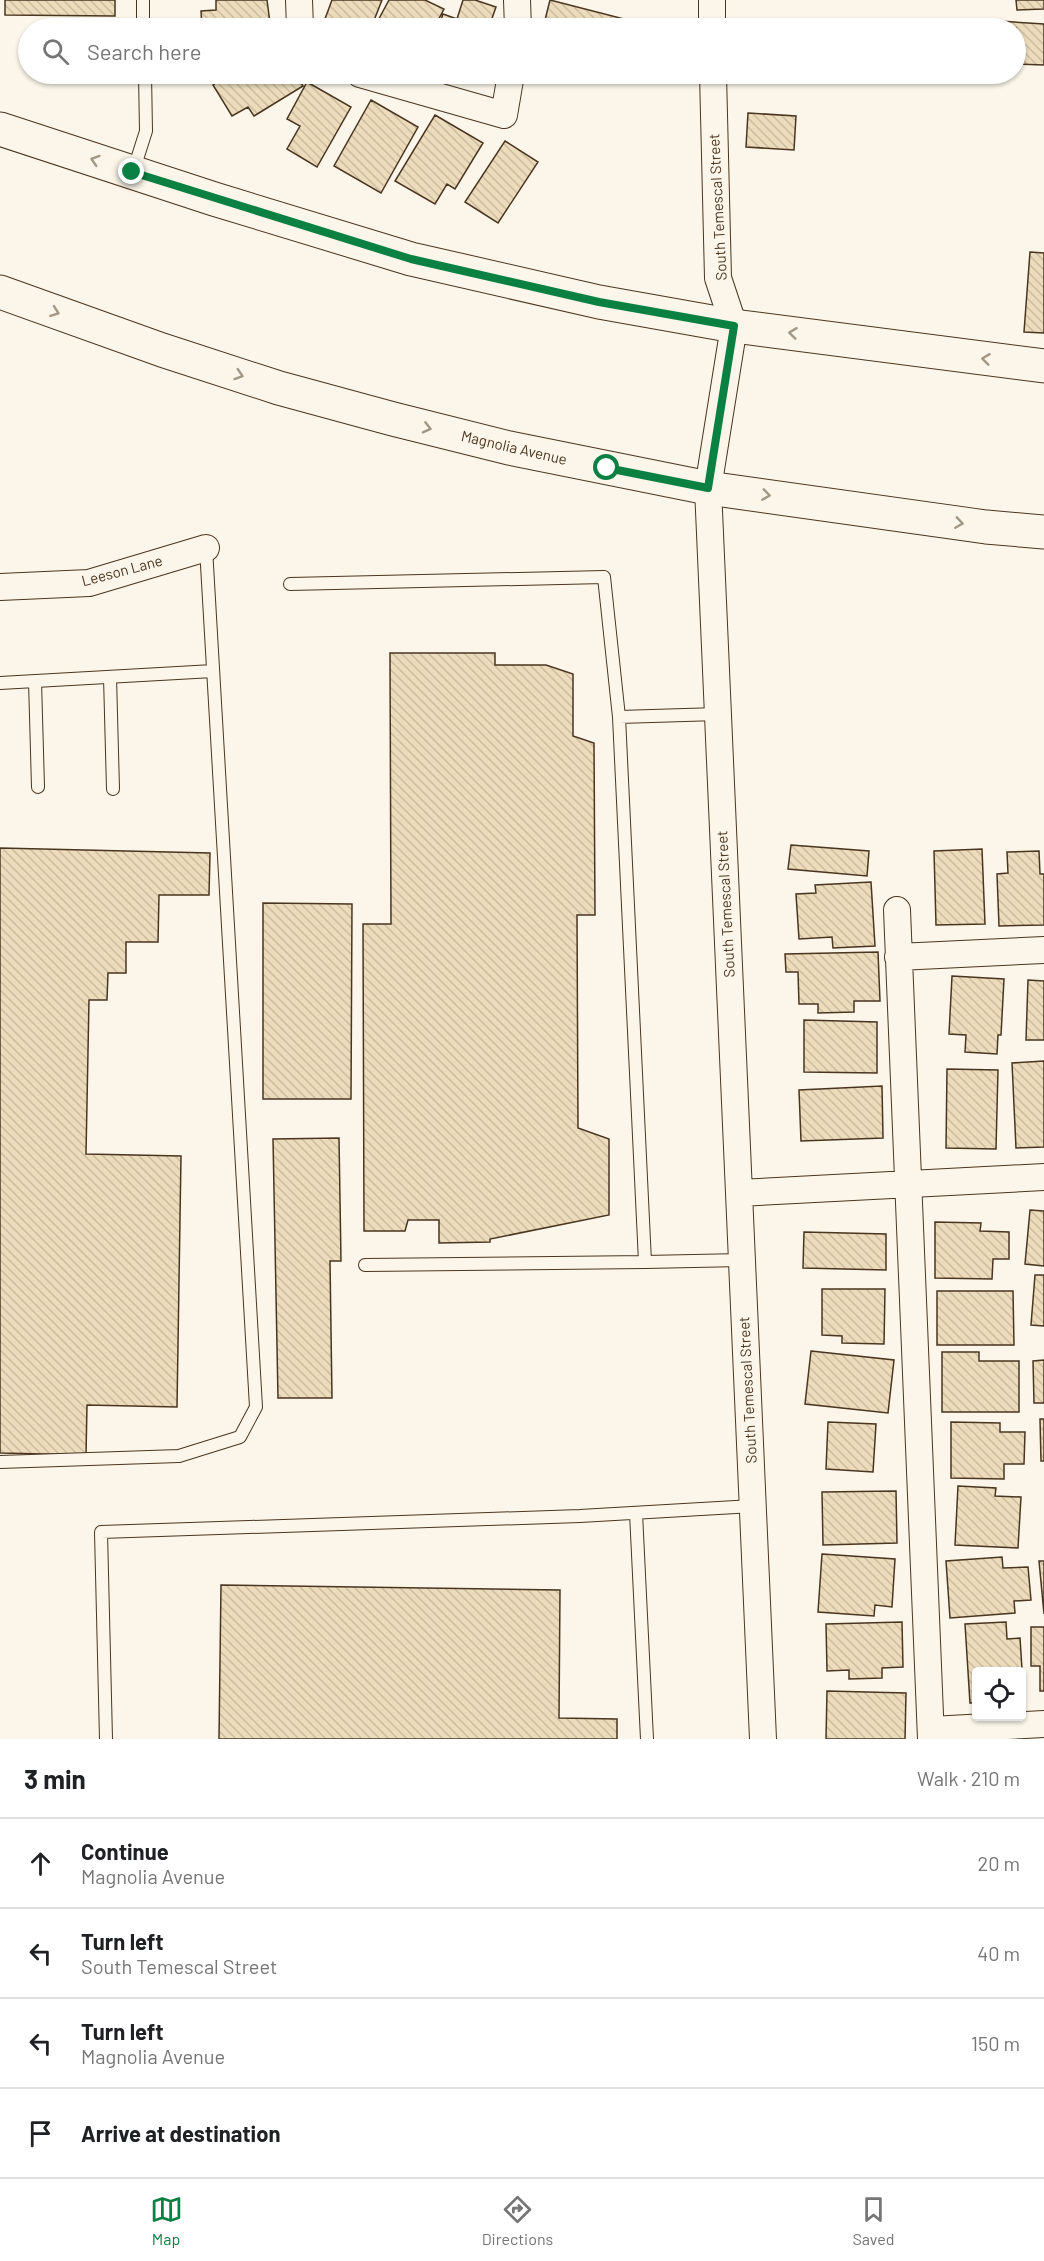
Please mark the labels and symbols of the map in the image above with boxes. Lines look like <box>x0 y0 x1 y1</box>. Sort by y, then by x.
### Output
street label: South Temescal Street <box>704 133 730 281</box>
one-way arrow <box>90 155 101 168</box>
route end <box>118 158 144 184</box>
one-way arrow <box>49 305 60 318</box>
one-way arrow <box>788 328 797 340</box>
one-way arrow <box>981 353 991 365</box>
one-way arrow <box>233 368 244 381</box>
one-way arrow <box>422 420 432 433</box>
street label: Magnolia Avenue <box>459 426 569 468</box>
route start <box>593 454 619 480</box>
one-way arrow <box>761 489 771 501</box>
one-way arrow <box>954 516 964 528</box>
street label: Leeson Lane <box>79 551 164 589</box>
street label: South Temescal Street <box>712 830 738 978</box>
street label: South Temescal Street <box>734 1316 760 1464</box>

